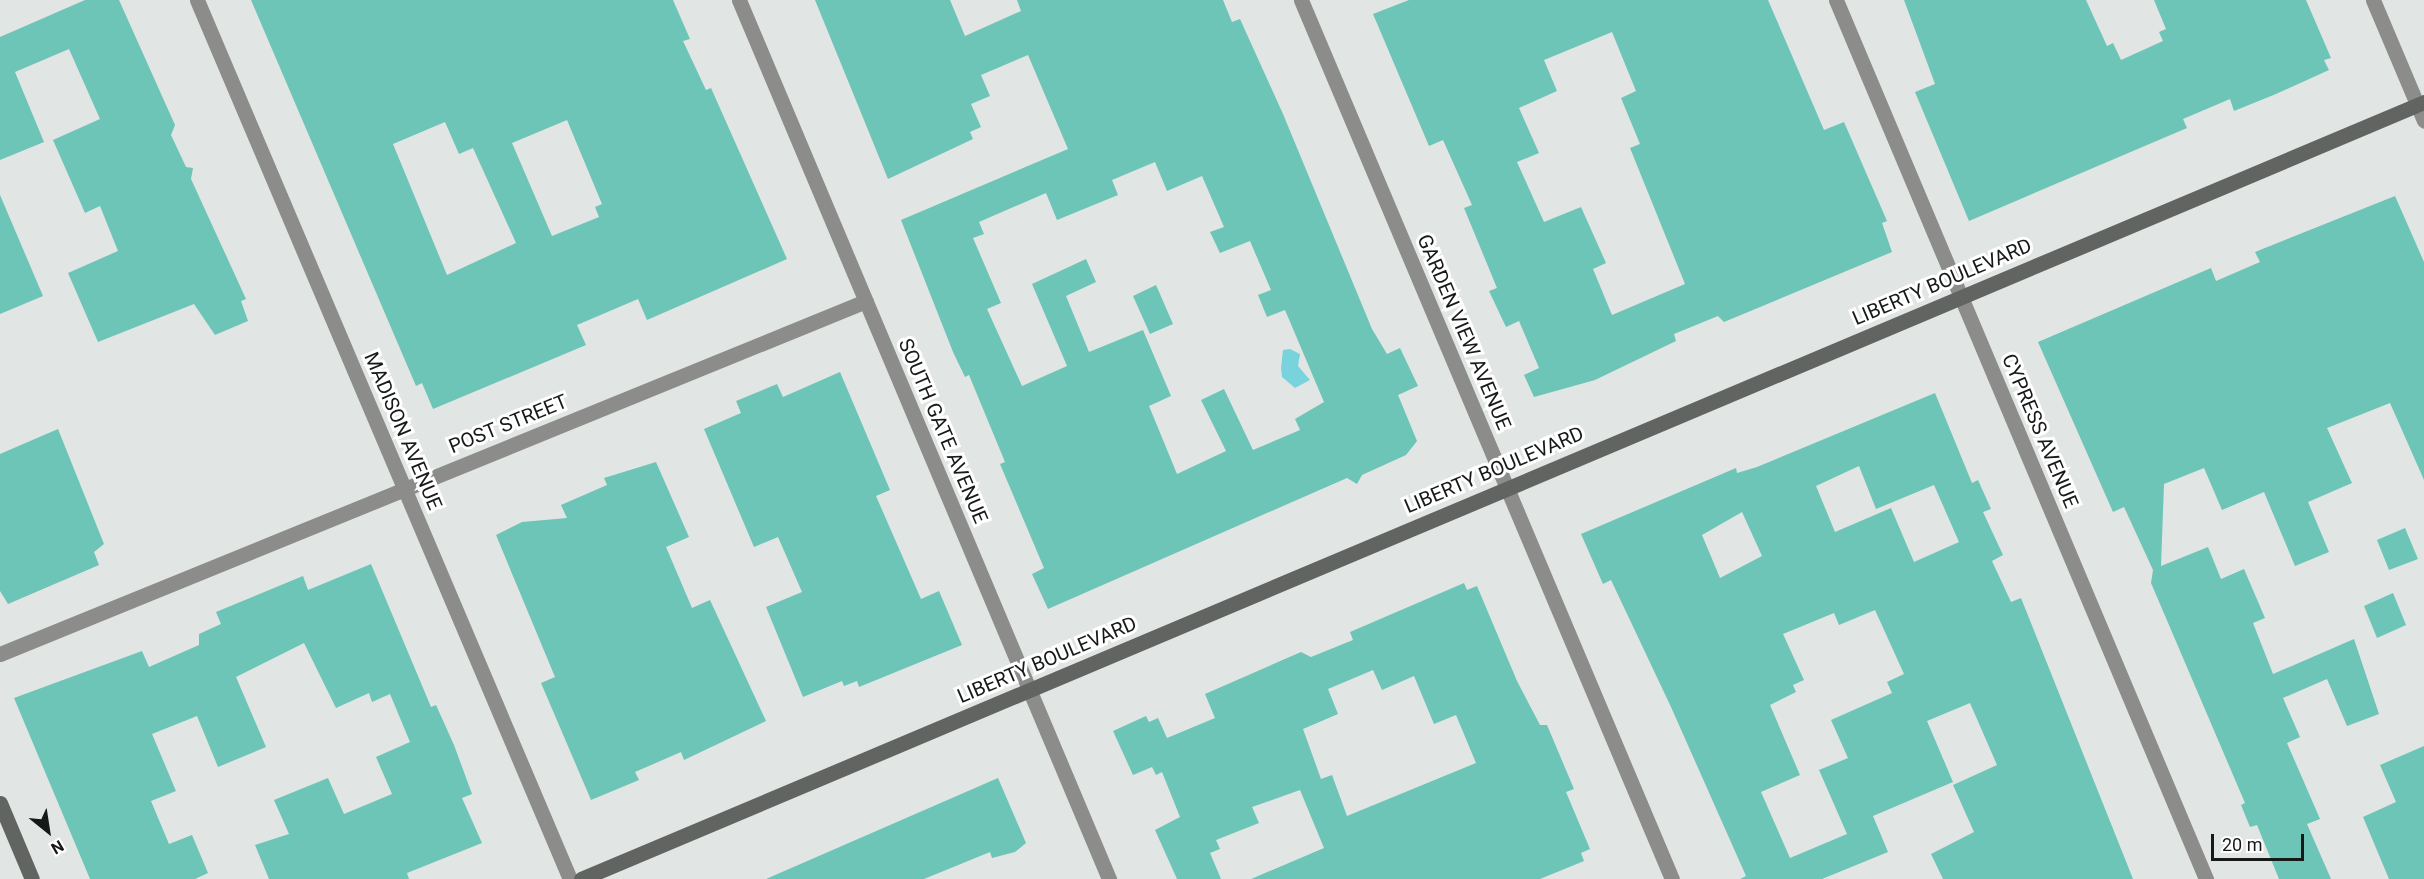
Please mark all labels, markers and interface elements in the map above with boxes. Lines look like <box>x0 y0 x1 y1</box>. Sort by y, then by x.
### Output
street label: GARDEN VIEW AVENUE <box>1412 231 1516 433</box>
street label: LIBERTY BOULEVARD <box>1849 233 2035 331</box>
street label: SOUTH GATE AVENUE <box>893 335 993 527</box>
street label: MADISON AVENUE <box>359 349 447 513</box>
street label: CYPRESS AVENUE <box>1997 350 2083 512</box>
street label: POST STREET <box>445 389 571 459</box>
street label: LIBERTY BOULEVARD <box>1401 421 1587 519</box>
street label: LIBERTY BOULEVARD <box>954 611 1140 709</box>
north arrow <box>18 801 78 861</box>
scale bar <box>2214 822 2307 860</box>
text: 20 m <box>2222 834 2262 855</box>
text: N <box>48 836 67 858</box>

